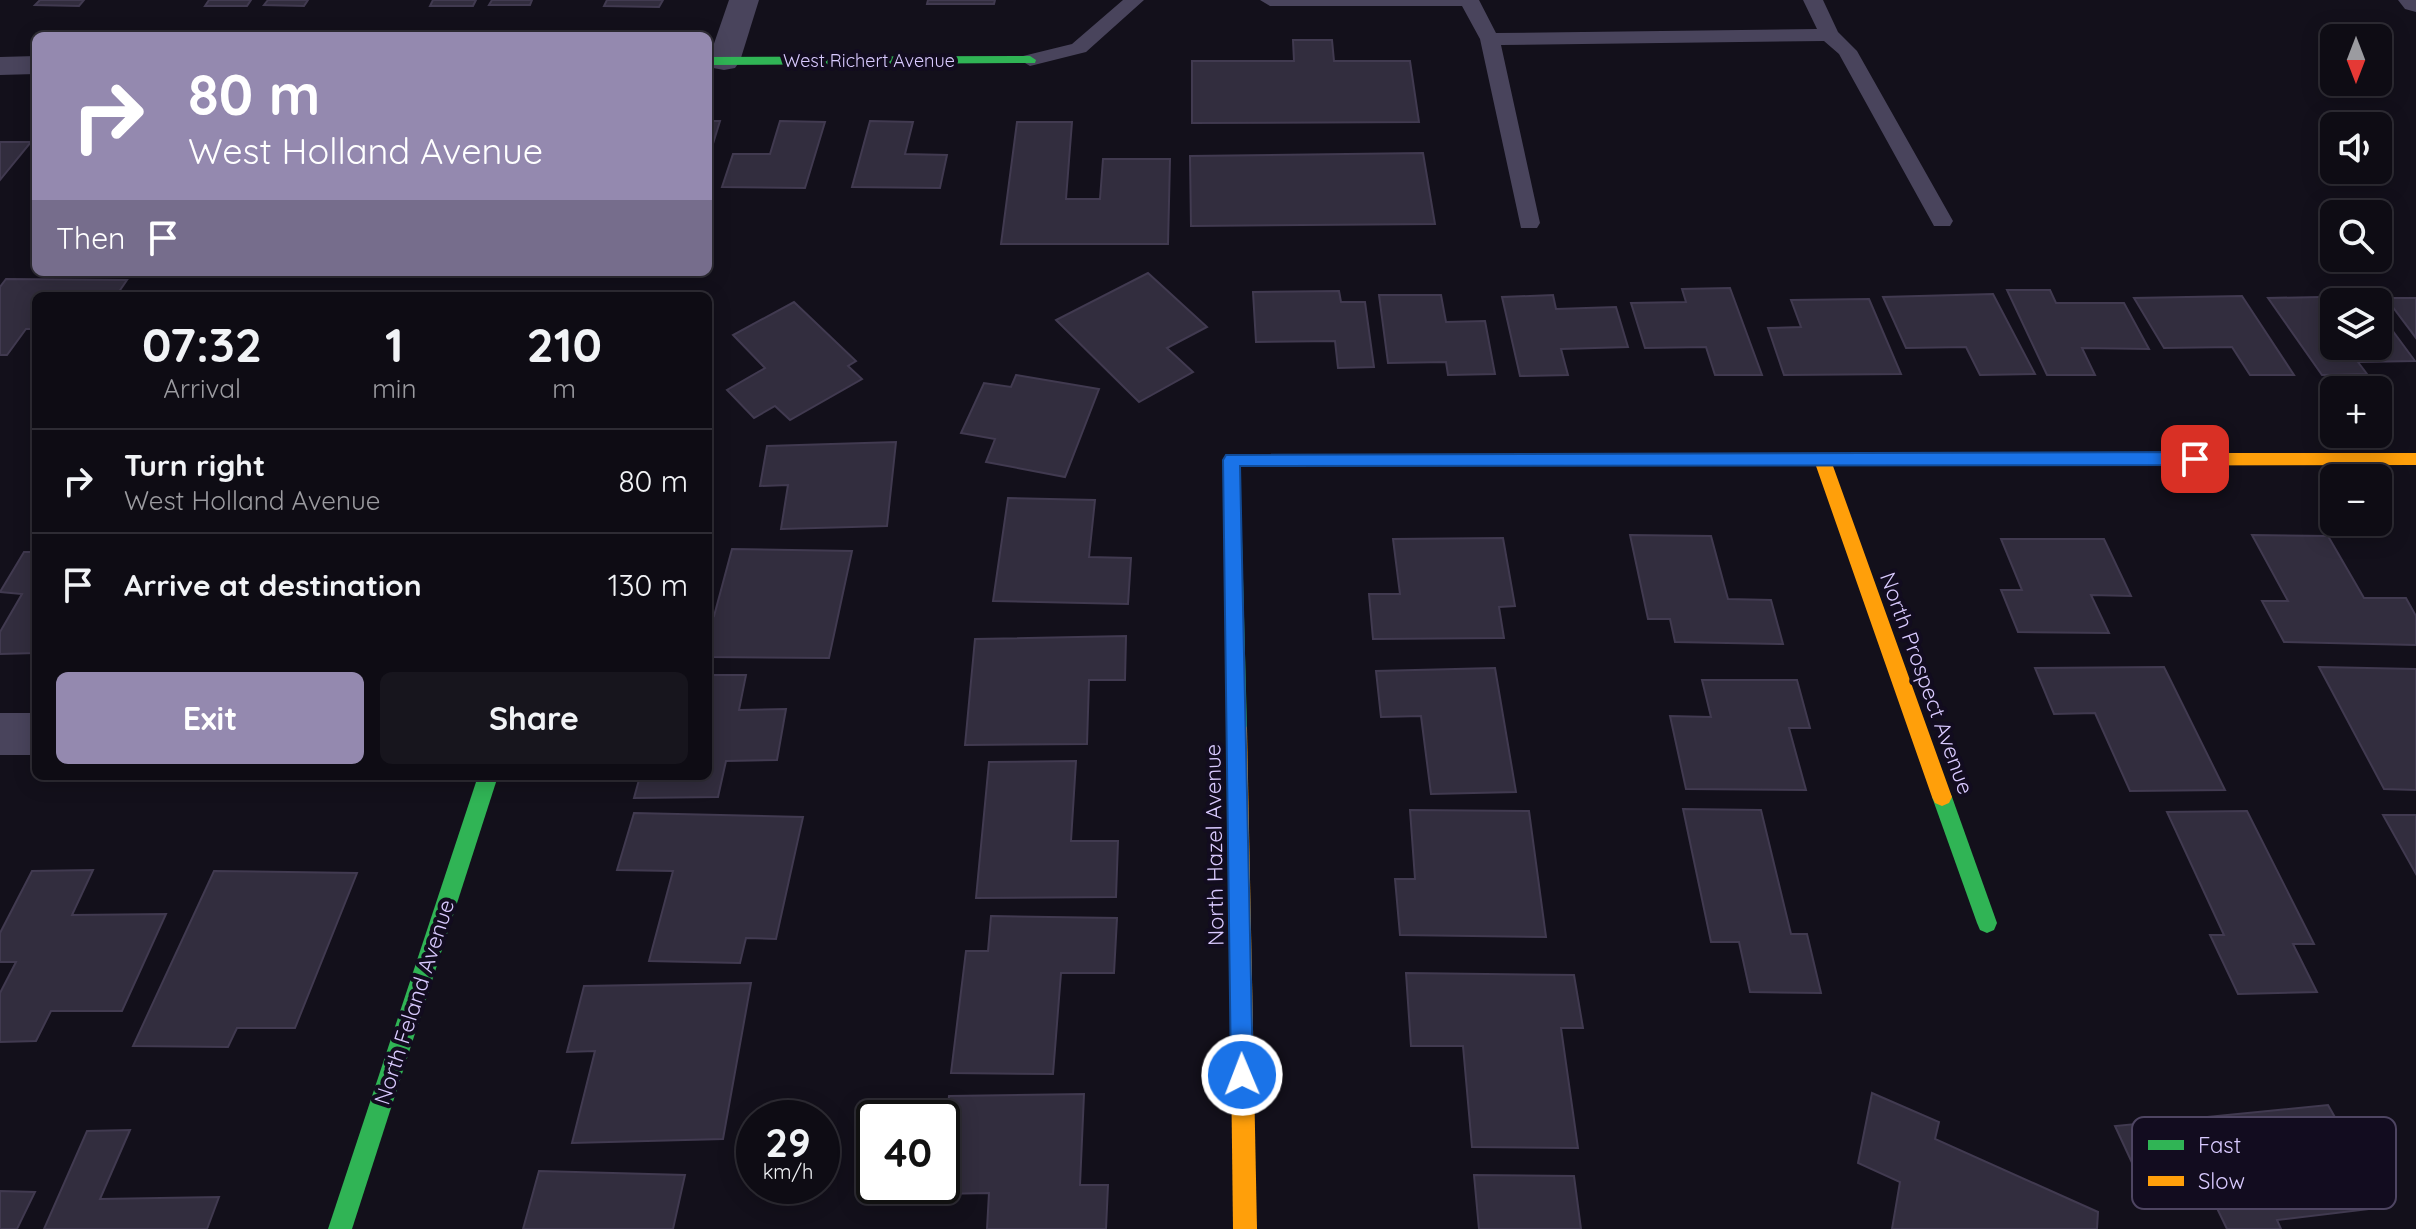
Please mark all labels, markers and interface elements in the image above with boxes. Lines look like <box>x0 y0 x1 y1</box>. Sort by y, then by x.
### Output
north arrow <box>2320 24 2392 96</box>
map controls <box>2320 24 2392 536</box>
street label: West Richert Avenue <box>783 49 955 72</box>
text: 80 m <box>188 59 320 129</box>
icon: right <box>56 64 160 168</box>
button: sound <box>2320 112 2392 184</box>
text: West Holland Avenue <box>188 128 543 173</box>
button: search <box>2320 200 2392 272</box>
icon: arrive <box>141 216 185 260</box>
text: Then <box>56 219 125 257</box>
button: layers <box>2320 288 2392 360</box>
text: 07:32 <box>142 314 262 374</box>
text: 1 <box>385 314 404 374</box>
text: 210 <box>526 314 602 374</box>
text: Arrival <box>163 372 241 405</box>
text: min <box>372 372 416 405</box>
text: m <box>552 372 576 405</box>
button: + <box>2320 376 2392 448</box>
pin <box>2161 425 2229 493</box>
icon: arrive <box>2173 437 2217 481</box>
text: Turn right <box>124 446 265 484</box>
icon: right <box>56 459 100 503</box>
text: 80 m <box>618 462 688 500</box>
button: − <box>2320 464 2392 536</box>
text: West Holland Avenue <box>124 484 380 517</box>
icon: arrive <box>56 563 100 607</box>
text: Arrive at destination <box>124 566 422 604</box>
text: 130 m <box>608 566 688 604</box>
street label: North Prospect Avenue <box>1874 568 1980 798</box>
button: Exit <box>56 672 364 764</box>
button: Share <box>380 672 688 764</box>
street label: North Hazel Avenue <box>1198 744 1230 946</box>
street label: North Feland Avenue <box>368 896 460 1108</box>
position arrow <box>1200 1033 1284 1117</box>
speed limit sign: 40 <box>856 1100 960 1204</box>
text: 29 <box>765 1117 811 1167</box>
legend <box>2132 1117 2396 1209</box>
text: Fast <box>2198 1131 2241 1159</box>
text: km/h <box>763 1159 813 1184</box>
text: Slow <box>2198 1167 2245 1195</box>

